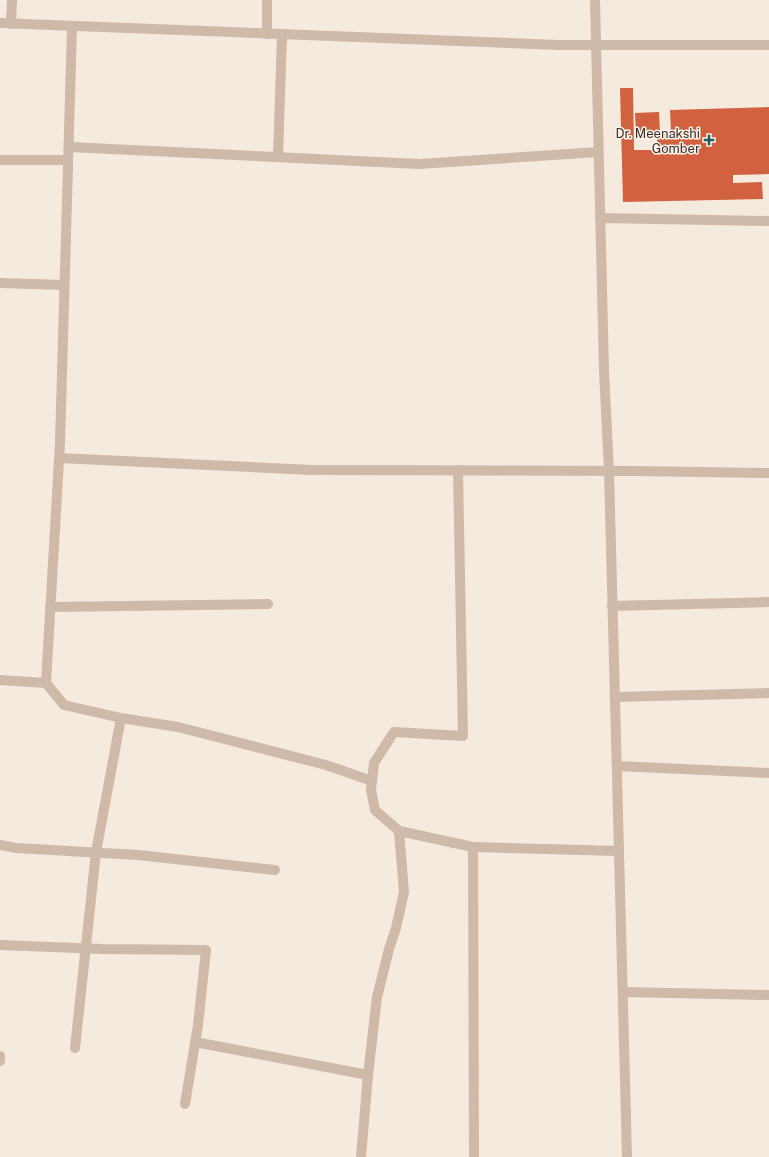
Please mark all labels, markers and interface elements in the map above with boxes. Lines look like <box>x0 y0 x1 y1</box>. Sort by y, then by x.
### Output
place label: Dr. Meenakshi Gomber <box>616 126 700 156</box>
marker: Dr. Meenakshi Gomber <box>703 134 715 146</box>

